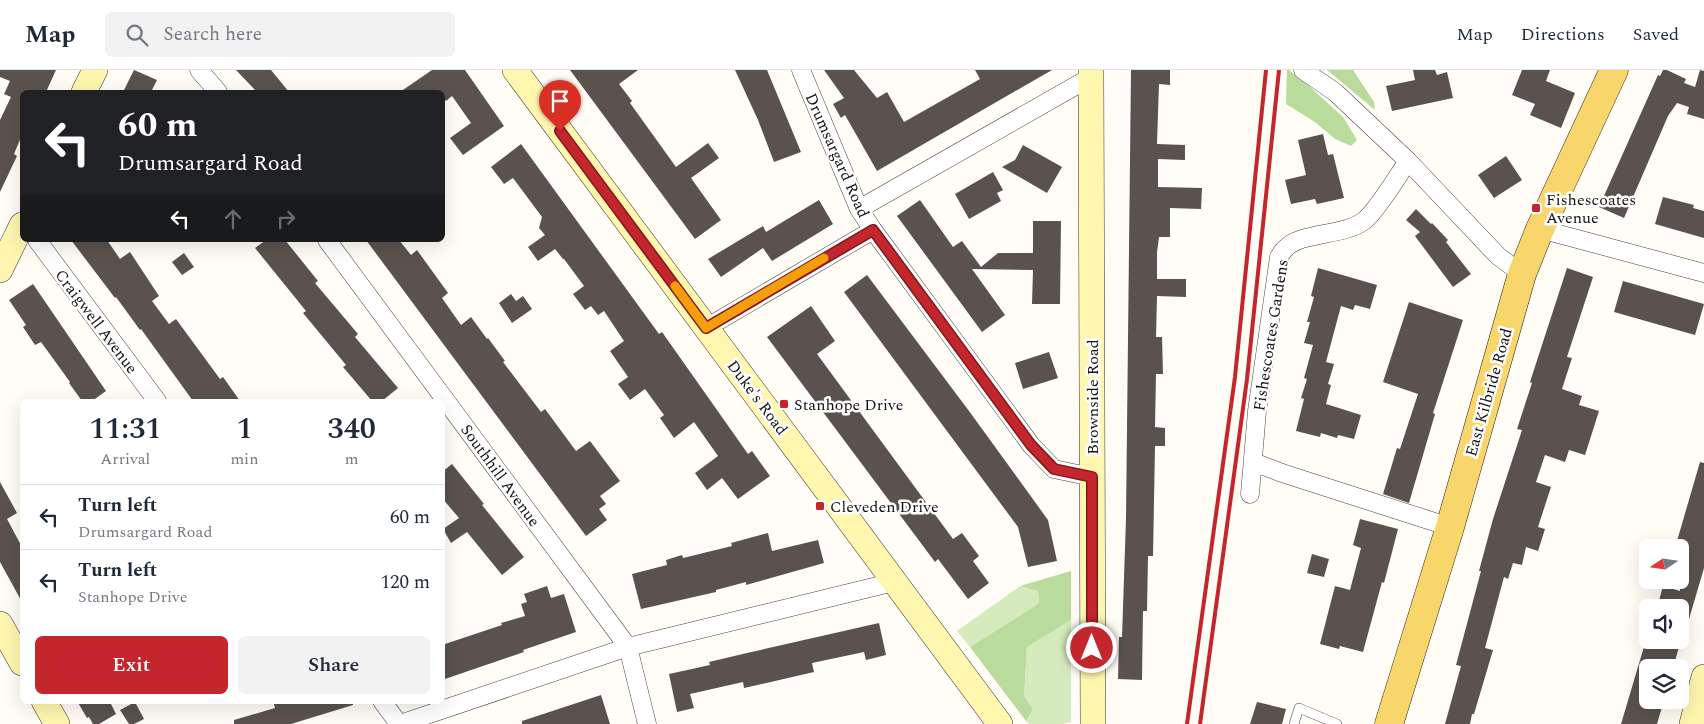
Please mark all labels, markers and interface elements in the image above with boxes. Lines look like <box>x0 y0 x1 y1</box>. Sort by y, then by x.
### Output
search box <box>105 12 455 57</box>
text: Map <box>25 17 75 53</box>
text: Search here <box>163 20 262 49</box>
icon: search <box>123 21 151 49</box>
text: Map <box>1457 21 1493 48</box>
text: Directions <box>1521 21 1605 48</box>
text: Saved <box>1633 21 1679 48</box>
pin <box>539 80 581 131</box>
icon: arrive <box>546 87 574 115</box>
street label: Drumsargard Road <box>799 89 875 222</box>
text: 60 m <box>118 99 198 152</box>
icon: left <box>35 110 100 175</box>
text: Drumsargard Road <box>118 147 303 180</box>
place label: Fishescoates Avenue <box>1546 188 1636 230</box>
marker: Fishescoates Avenue <box>1530 202 1542 214</box>
icon: left <box>166 205 194 233</box>
icon: ahead <box>219 205 247 233</box>
icon: right <box>272 205 300 233</box>
street label: Fishescoates Gardens <box>1247 257 1295 413</box>
street label: Craigwell Avenue <box>49 264 144 379</box>
street label: East Kilbride Road <box>1459 325 1519 459</box>
street label: Brownside Road <box>1081 339 1105 455</box>
street label: Duke's Road <box>721 355 794 440</box>
place label: Stanhope Drive <box>794 393 904 417</box>
marker: Stanhope Drive <box>778 398 790 410</box>
text: 11:31 <box>89 406 161 452</box>
text: 1 <box>236 406 252 452</box>
text: 340 <box>328 406 376 452</box>
street label: Southhill Avenue <box>455 419 546 532</box>
text: Arrival <box>100 447 150 471</box>
text: min <box>230 447 258 471</box>
text: m <box>345 447 359 471</box>
text: Turn left <box>78 491 157 520</box>
place label: Cleveden Drive <box>830 495 939 519</box>
marker: Cleveden Drive <box>814 500 826 512</box>
icon: left <box>35 503 63 531</box>
text: 60 m <box>390 503 430 532</box>
text: Drumsargard Road <box>78 520 212 544</box>
north arrow <box>1639 539 1689 589</box>
map controls <box>1639 539 1689 709</box>
text: Turn left <box>78 556 157 585</box>
icon: left <box>35 568 63 596</box>
text: 120 m <box>380 568 430 597</box>
text: Stanhope Drive <box>78 585 188 609</box>
button: sound <box>1639 599 1689 649</box>
position arrow <box>1065 621 1117 673</box>
button: Exit <box>35 636 228 694</box>
button: Share <box>238 636 430 694</box>
button: layers <box>1639 659 1689 709</box>

